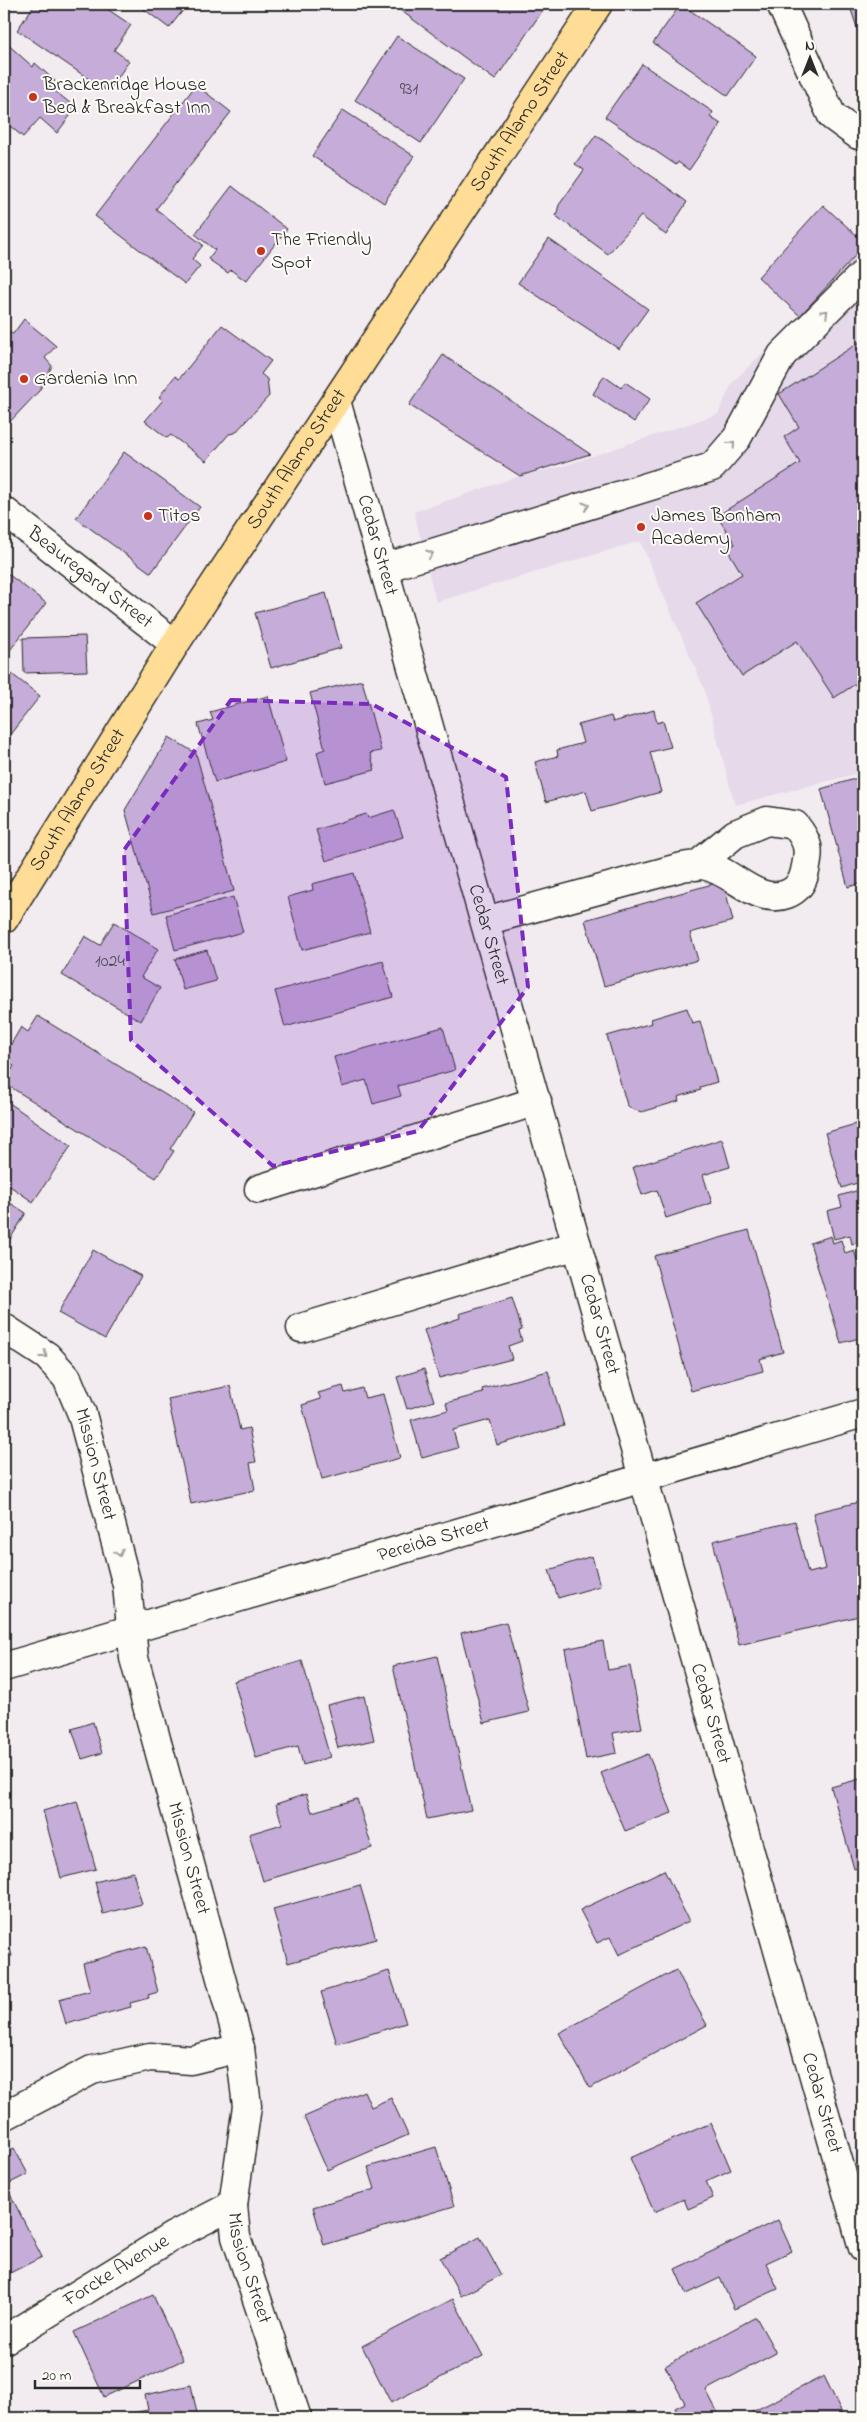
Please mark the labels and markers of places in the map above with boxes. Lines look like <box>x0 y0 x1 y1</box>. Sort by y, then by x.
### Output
place label: Brackenridge House Bed & Breakfast Inn <box>42 71 211 123</box>
marker: Brackenridge House Bed & Breakfast Inn <box>27 91 39 103</box>
place label: The Friendly Spot <box>271 226 372 278</box>
marker: The Friendly Spot <box>255 245 267 257</box>
place label: Gardenia Inn <box>34 365 138 394</box>
marker: Gardenia Inn <box>18 373 30 385</box>
place label: Titos <box>158 502 200 531</box>
place label: James Bonham Academy <box>651 502 781 554</box>
marker: Titos <box>142 510 154 522</box>
marker: James Bonham Academy <box>635 521 647 533</box>

